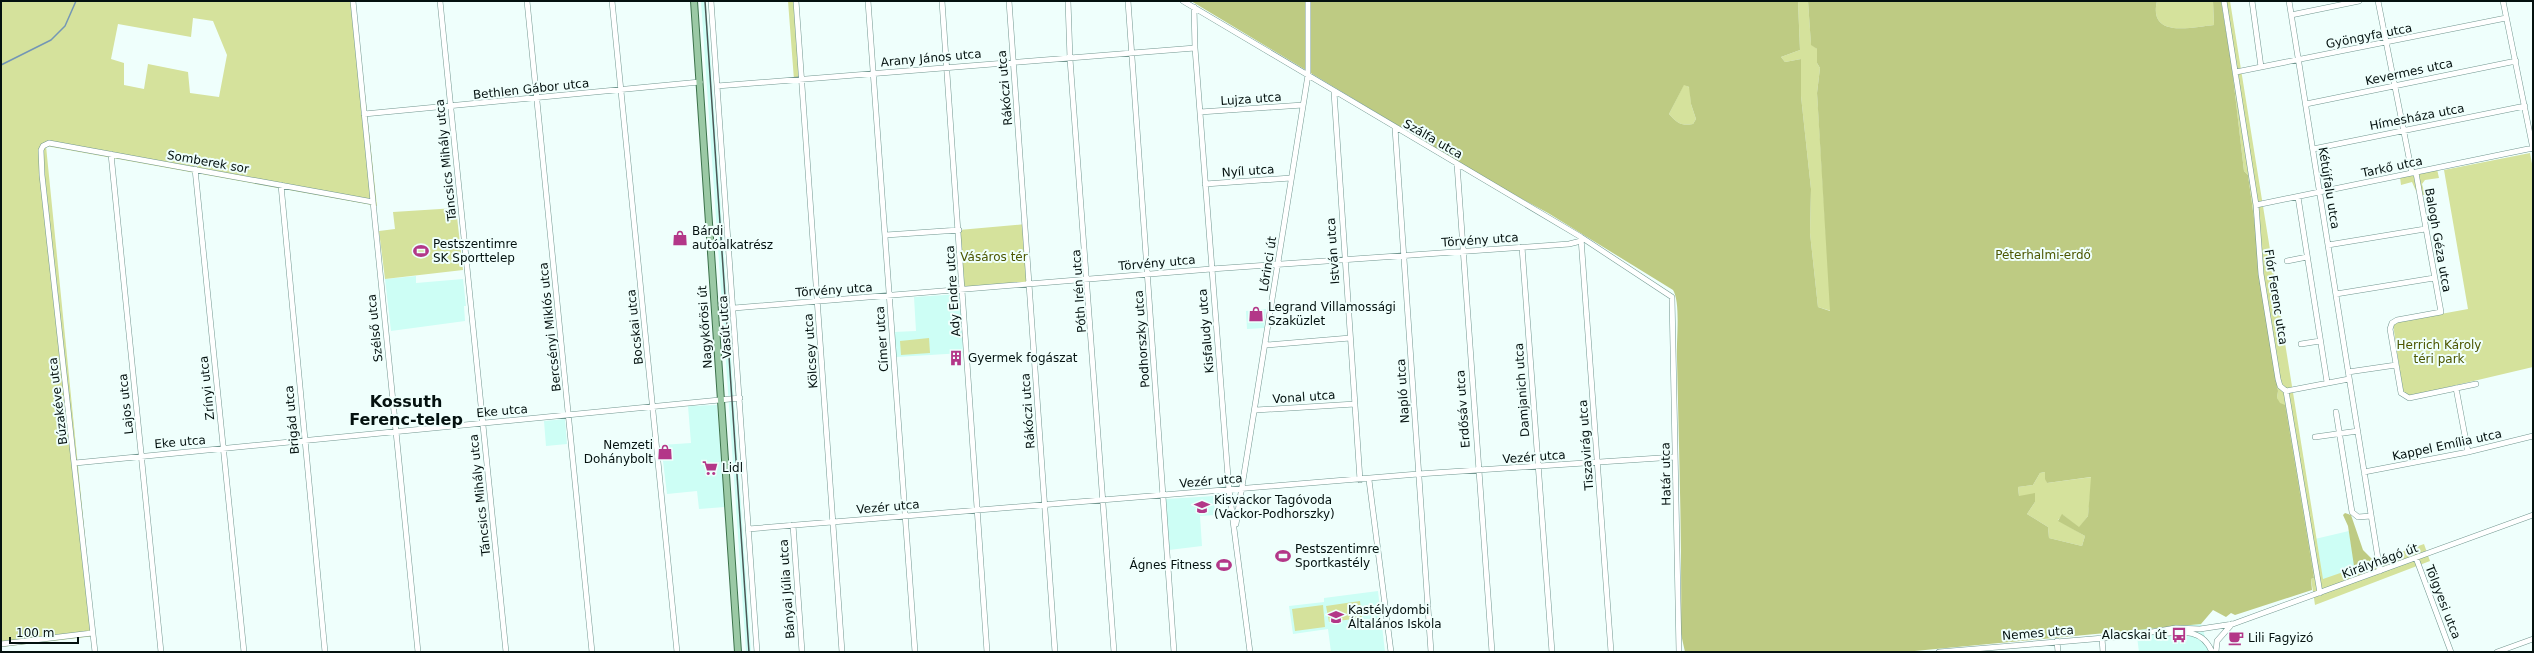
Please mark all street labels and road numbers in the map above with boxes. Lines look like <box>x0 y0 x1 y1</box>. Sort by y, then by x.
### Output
street label: Gyöngyfa utca <box>2325 21 2413 51</box>
street label: Arany János utca <box>880 47 982 69</box>
street label: Rákóczi utca <box>995 50 1015 126</box>
street label: Kevermes utca <box>2364 56 2454 88</box>
street label: Bethlen Gábor utca <box>472 76 590 102</box>
street label: Lujza utca <box>1220 90 1282 108</box>
street label: Táncsics Mihály utca <box>433 98 459 223</box>
street label: Hímesháza utca <box>2368 101 2466 133</box>
street label: Szálfa utca <box>1401 116 1465 162</box>
street label: Kétújfalu utca <box>2316 146 2342 230</box>
street label: Somberek sor <box>166 148 250 176</box>
street label: Tarkő utca <box>2359 154 2424 181</box>
street label: Nyíl utca <box>1221 162 1275 180</box>
street label: Balogh Géza utca <box>2422 187 2454 293</box>
street label: István utca <box>1324 217 1342 285</box>
street label: Törvény utca <box>1440 230 1519 250</box>
street label: Lőrinci út <box>1257 235 1279 293</box>
street label: Ady Endre utca <box>943 245 963 337</box>
street label: Flór Ferenc utca <box>2262 248 2290 346</box>
street label: Póth Irén utca <box>1069 249 1089 333</box>
street label: Törvény utca <box>1117 253 1196 273</box>
street label: Bercsényi Miklós utca <box>536 262 564 392</box>
street label: Törvény utca <box>794 280 873 300</box>
street label: Nagykőrösi út <box>695 285 715 369</box>
street label: Kisfaludy utca <box>1195 288 1217 374</box>
street label: Bocskai utca <box>624 289 646 365</box>
street label: Podhorszky utca <box>1132 290 1152 388</box>
street label: Szélső utca <box>364 293 386 363</box>
street label: Vasút utca <box>716 295 734 359</box>
street label: Címer utca <box>873 306 891 372</box>
street label: Kölcsey utca <box>801 313 821 389</box>
street label: Damjanich utca <box>1512 343 1532 437</box>
street label: Zrínyi utca <box>197 355 217 421</box>
street label: Búzakéve utca <box>46 356 70 446</box>
street label: Napló utca <box>1394 358 1412 424</box>
street label: Erdősáv utca <box>1453 370 1473 448</box>
street label: Lajos utca <box>116 373 136 435</box>
street label: Rákóczi utca <box>1018 373 1038 449</box>
street label: Brigád utca <box>282 385 302 455</box>
street label: Vonal utca <box>1272 388 1336 406</box>
street label: Tiszavirág utca <box>1576 399 1596 492</box>
street label: Eke utca <box>476 402 528 420</box>
street label: Kappel Emília utca <box>2391 427 2503 463</box>
street label: Eke utca <box>154 433 206 451</box>
street label: Táncsics Mihály utca <box>467 433 493 558</box>
street label: Határ utca <box>1658 442 1674 506</box>
street label: Vezér utca <box>1502 448 1566 466</box>
street label: Vezér utca <box>1179 471 1243 491</box>
street label: Vezér utca <box>856 497 920 517</box>
street label: Bányai Júlia utca <box>777 539 797 639</box>
street label: Királyhágó út <box>2340 541 2420 581</box>
street label: Tölgyesi utca <box>2422 562 2464 641</box>
street label: Nemes utca <box>2002 623 2074 643</box>

